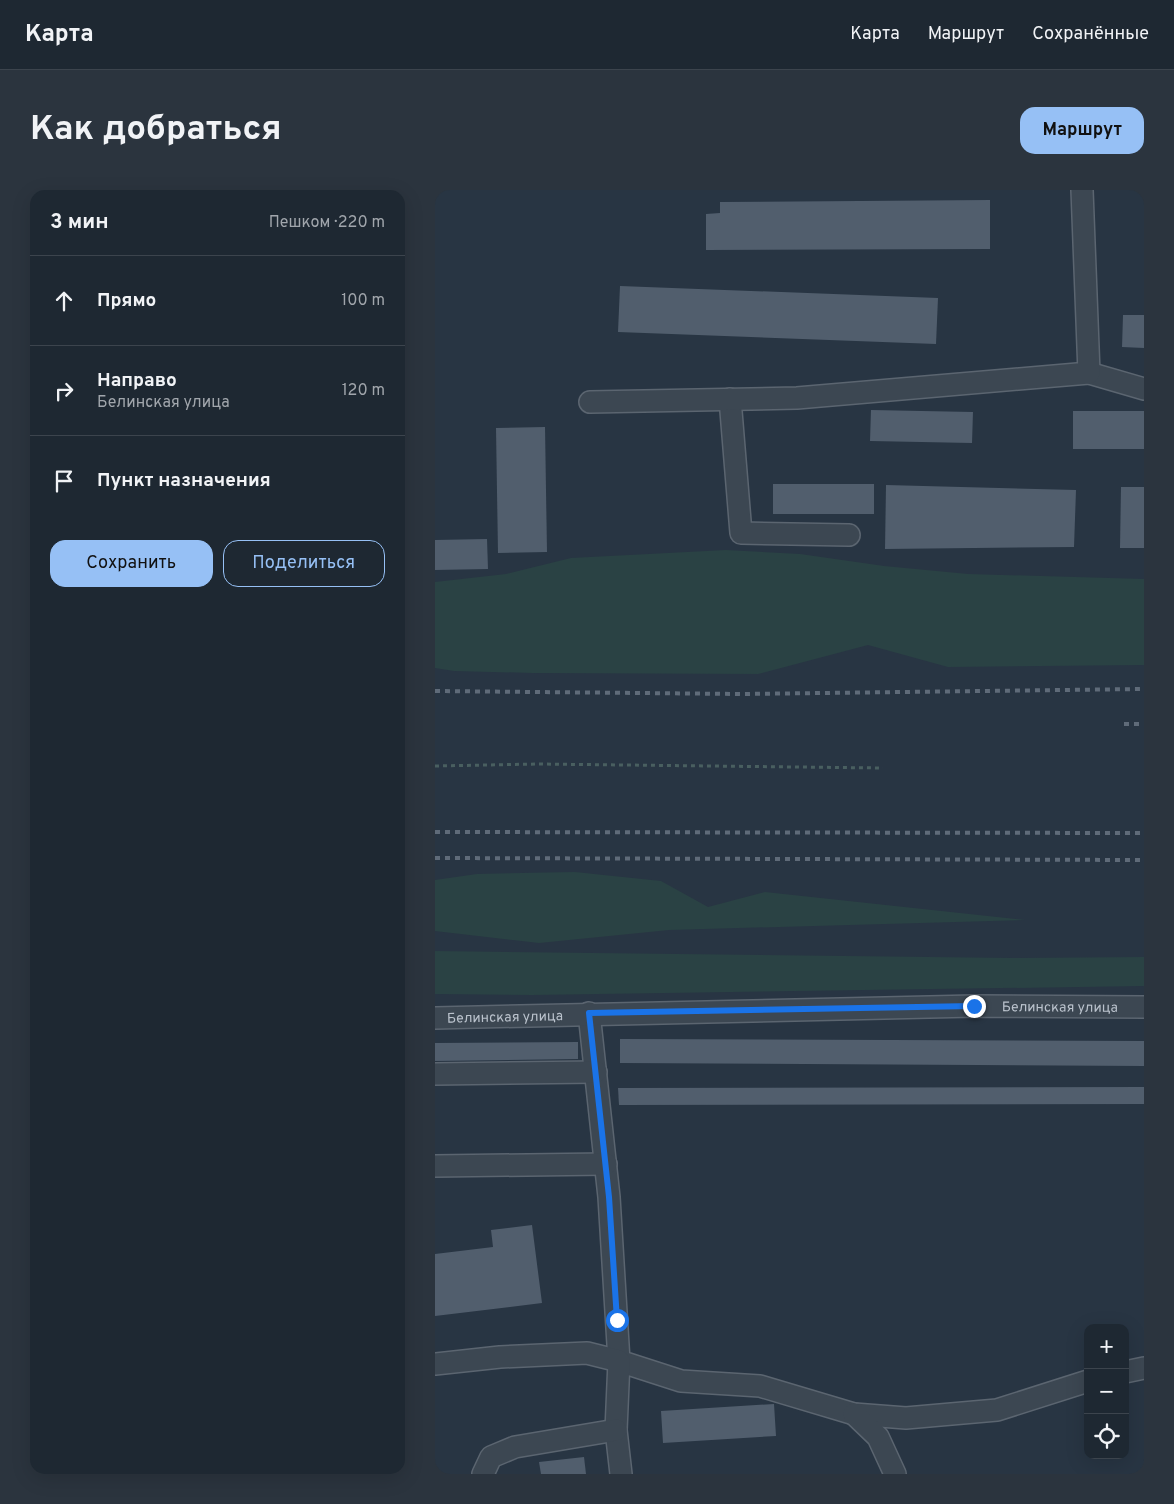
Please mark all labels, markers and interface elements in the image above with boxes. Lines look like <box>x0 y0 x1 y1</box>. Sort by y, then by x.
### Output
text: Карта <box>25 20 94 50</box>
text: Карта <box>850 23 900 46</box>
text: Маршрут <box>928 23 1004 46</box>
text: Сохранённые <box>1032 23 1149 46</box>
button: Маршрут <box>1020 107 1144 154</box>
text: Как добраться <box>30 108 282 152</box>
text: 3 мин <box>50 209 109 236</box>
text: Пешком · 220 m <box>269 213 385 233</box>
icon: ahead <box>50 287 78 315</box>
text: Прямо <box>97 289 156 313</box>
text: 100 m <box>341 291 385 311</box>
text: Направо <box>97 369 177 393</box>
icon: right <box>50 377 78 405</box>
text: 120 m <box>342 381 385 401</box>
text: Белинская улица <box>97 393 230 413</box>
icon: arrive <box>50 467 78 495</box>
text: Пункт назначения <box>97 469 271 493</box>
button: Сохранить <box>50 540 213 587</box>
button: Поделиться <box>223 540 385 587</box>
route end <box>963 995 986 1018</box>
street label: Белинская улица <box>1002 999 1118 1017</box>
street label: Белинская улица <box>447 1008 563 1028</box>
route start <box>606 1309 629 1332</box>
map controls <box>1084 1324 1129 1459</box>
button: + <box>1084 1324 1129 1369</box>
button: − <box>1084 1369 1129 1414</box>
button: locate <box>1084 1414 1129 1459</box>

